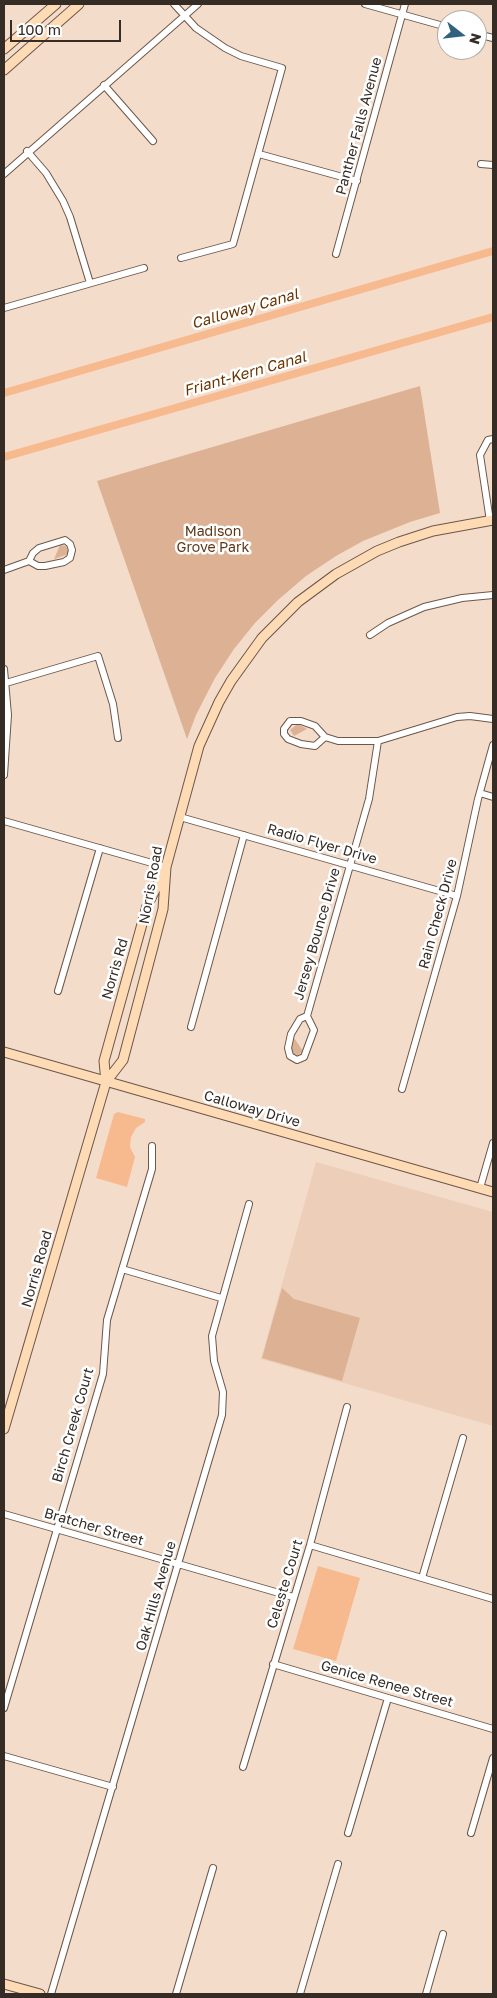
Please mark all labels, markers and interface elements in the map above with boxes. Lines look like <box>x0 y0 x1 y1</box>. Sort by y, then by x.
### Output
scale bar <box>12 10 124 42</box>
north arrow <box>437 10 487 60</box>
text: 100 m <box>18 20 61 38</box>
text: N <box>466 32 486 46</box>
street label: Panther Falls Avenue <box>333 55 385 197</box>
water label: Calloway Canal <box>189 285 301 333</box>
water label: Friant-Kern Canal <box>182 348 308 400</box>
park label: Madison Grove Park <box>177 524 249 556</box>
street label: Radio Flyer Drive <box>265 820 379 868</box>
street label: Norris Road <box>136 845 166 925</box>
street label: Rain Check Drive <box>415 857 461 971</box>
street label: Jersey Bounce Drive <box>290 866 344 1002</box>
street label: Norris Rd <box>98 937 132 1001</box>
street label: Calloway Drive <box>202 1087 302 1131</box>
street label: Norris Road <box>18 1229 56 1309</box>
street label: Birch Creek Court <box>49 1366 97 1484</box>
street label: Bratcher Street <box>42 1505 146 1549</box>
street label: Celeste Court <box>263 1537 307 1631</box>
street label: Oak Hills Avenue <box>132 1539 180 1653</box>
street label: Genice Renee Street <box>319 1657 455 1711</box>

